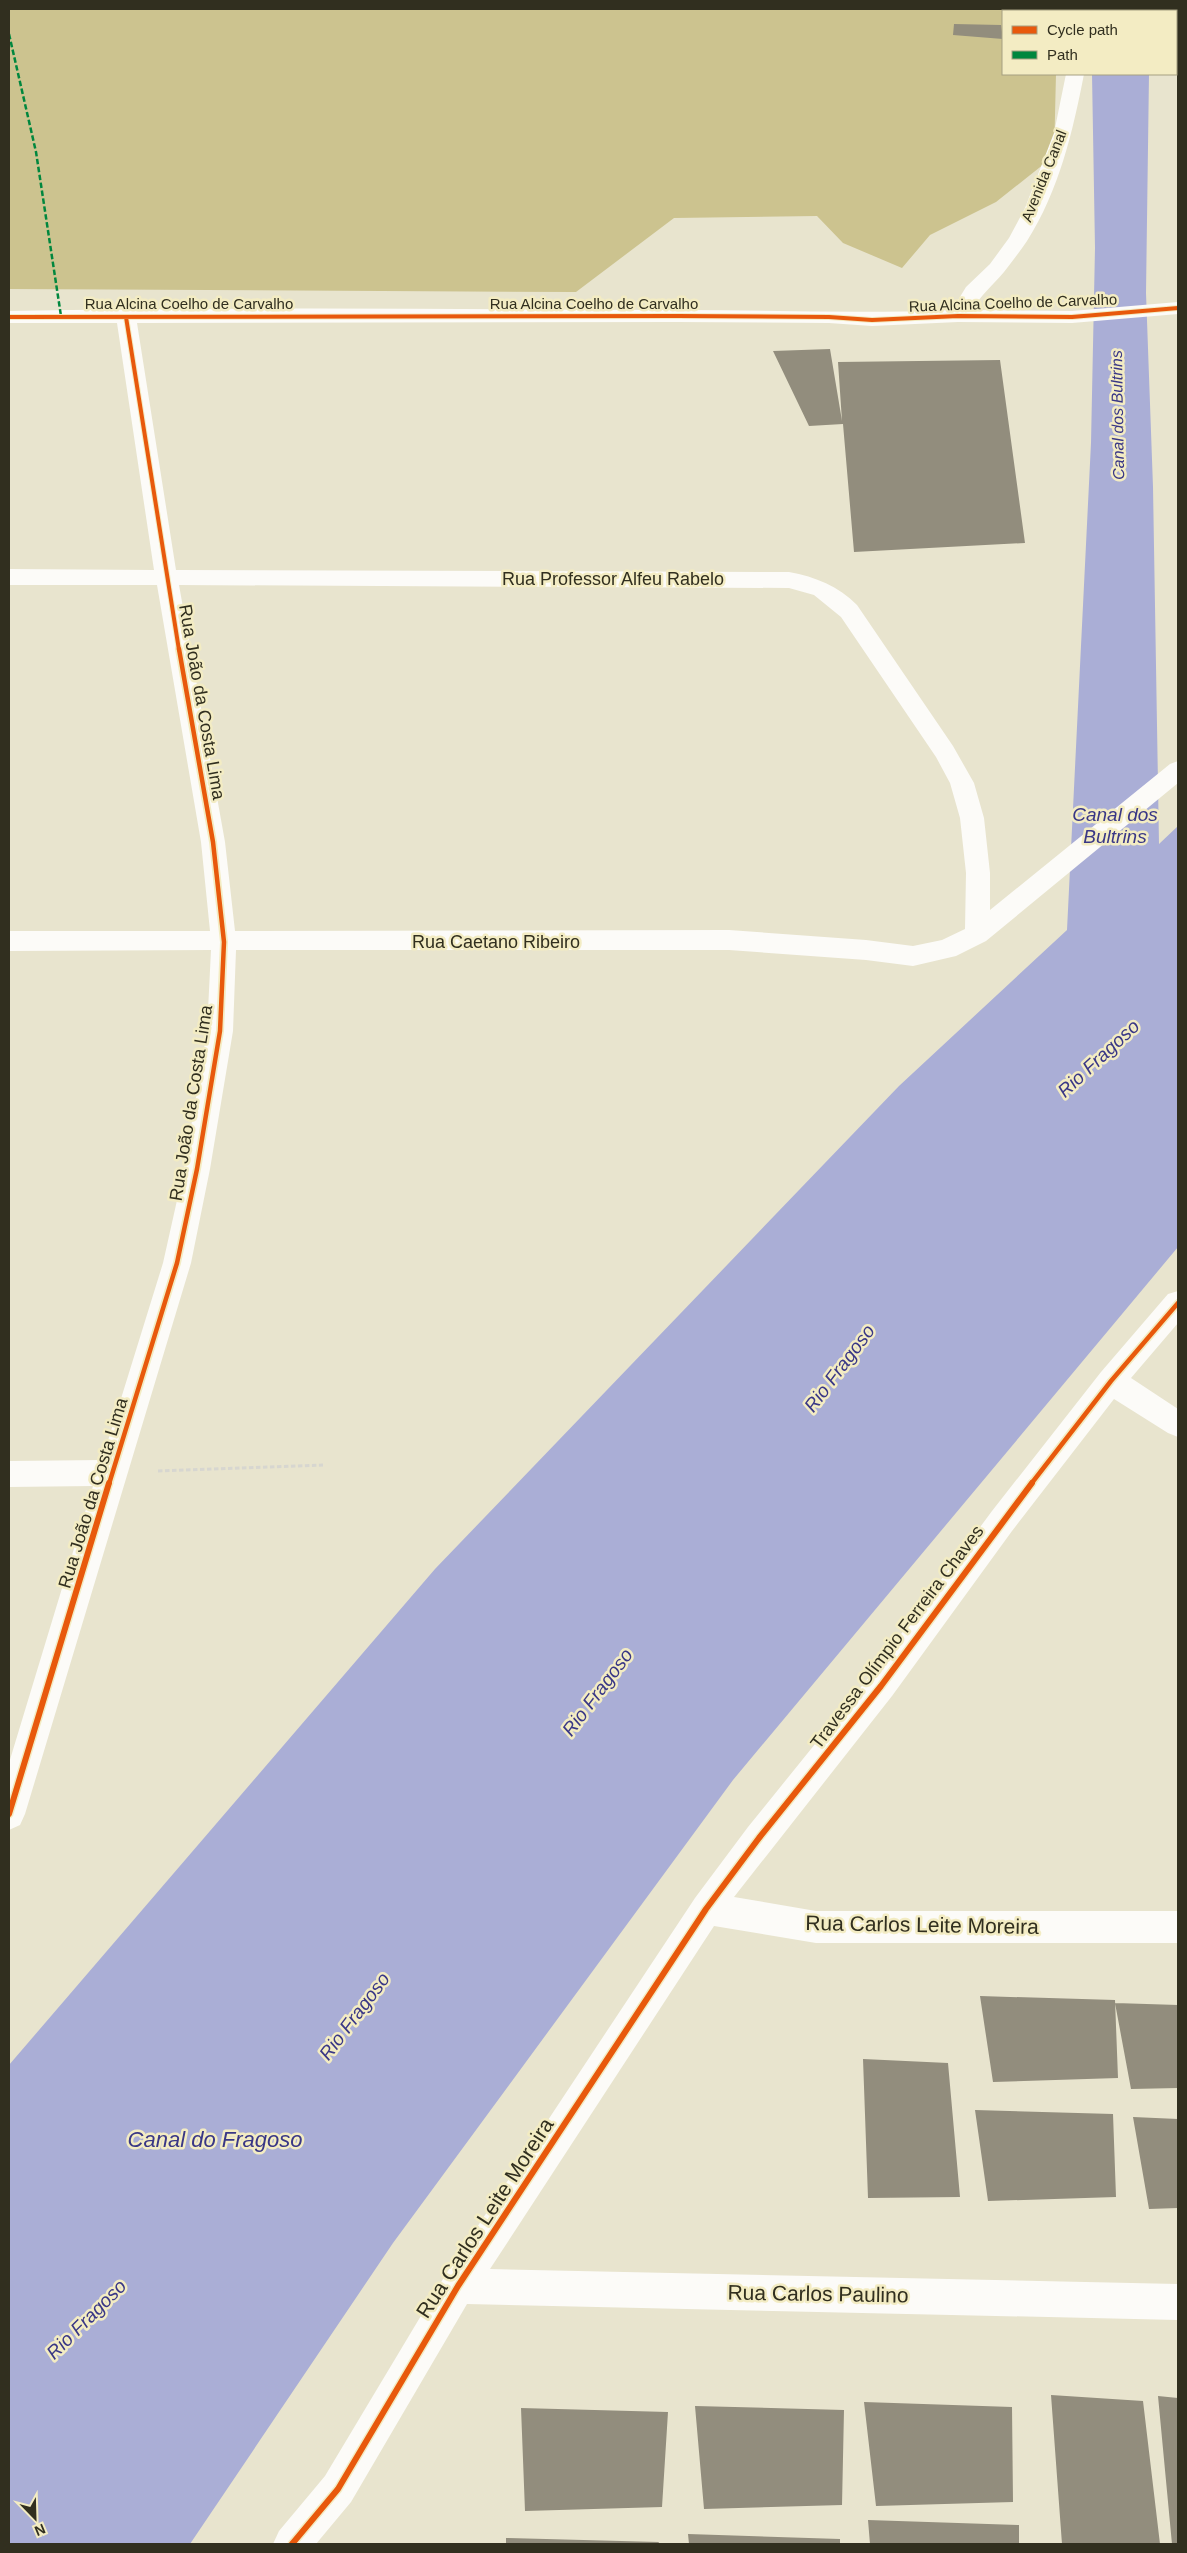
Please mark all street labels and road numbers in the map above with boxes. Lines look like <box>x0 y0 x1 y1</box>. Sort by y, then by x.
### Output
street label: Avenida Canal <box>1017 128 1070 224</box>
street label: Rua Alcina Coelho de Carvalho <box>909 290 1117 315</box>
street label: Rua Alcina Coelho de Carvalho <box>85 295 293 312</box>
street label: Rua Alcina Coelho de Carvalho <box>490 295 698 312</box>
street label: Rua Professor Alfeu Rabelo <box>502 569 724 589</box>
street label: Rua João da Costa Lima <box>175 603 229 802</box>
street label: Rua Caetano Ribeiro <box>412 932 580 952</box>
street label: Rua João da Costa Lima <box>166 1003 217 1202</box>
street label: Rua João da Costa Lima <box>54 1394 132 1591</box>
street label: Travessa Olímpio Ferreira Chaves <box>806 1521 988 1753</box>
street label: Rua Carlos Leite Moreira <box>805 1911 1039 1938</box>
street label: Rua Carlos Leite Moreira <box>411 2113 558 2322</box>
street label: Rua Carlos Paulino <box>727 2280 909 2307</box>

